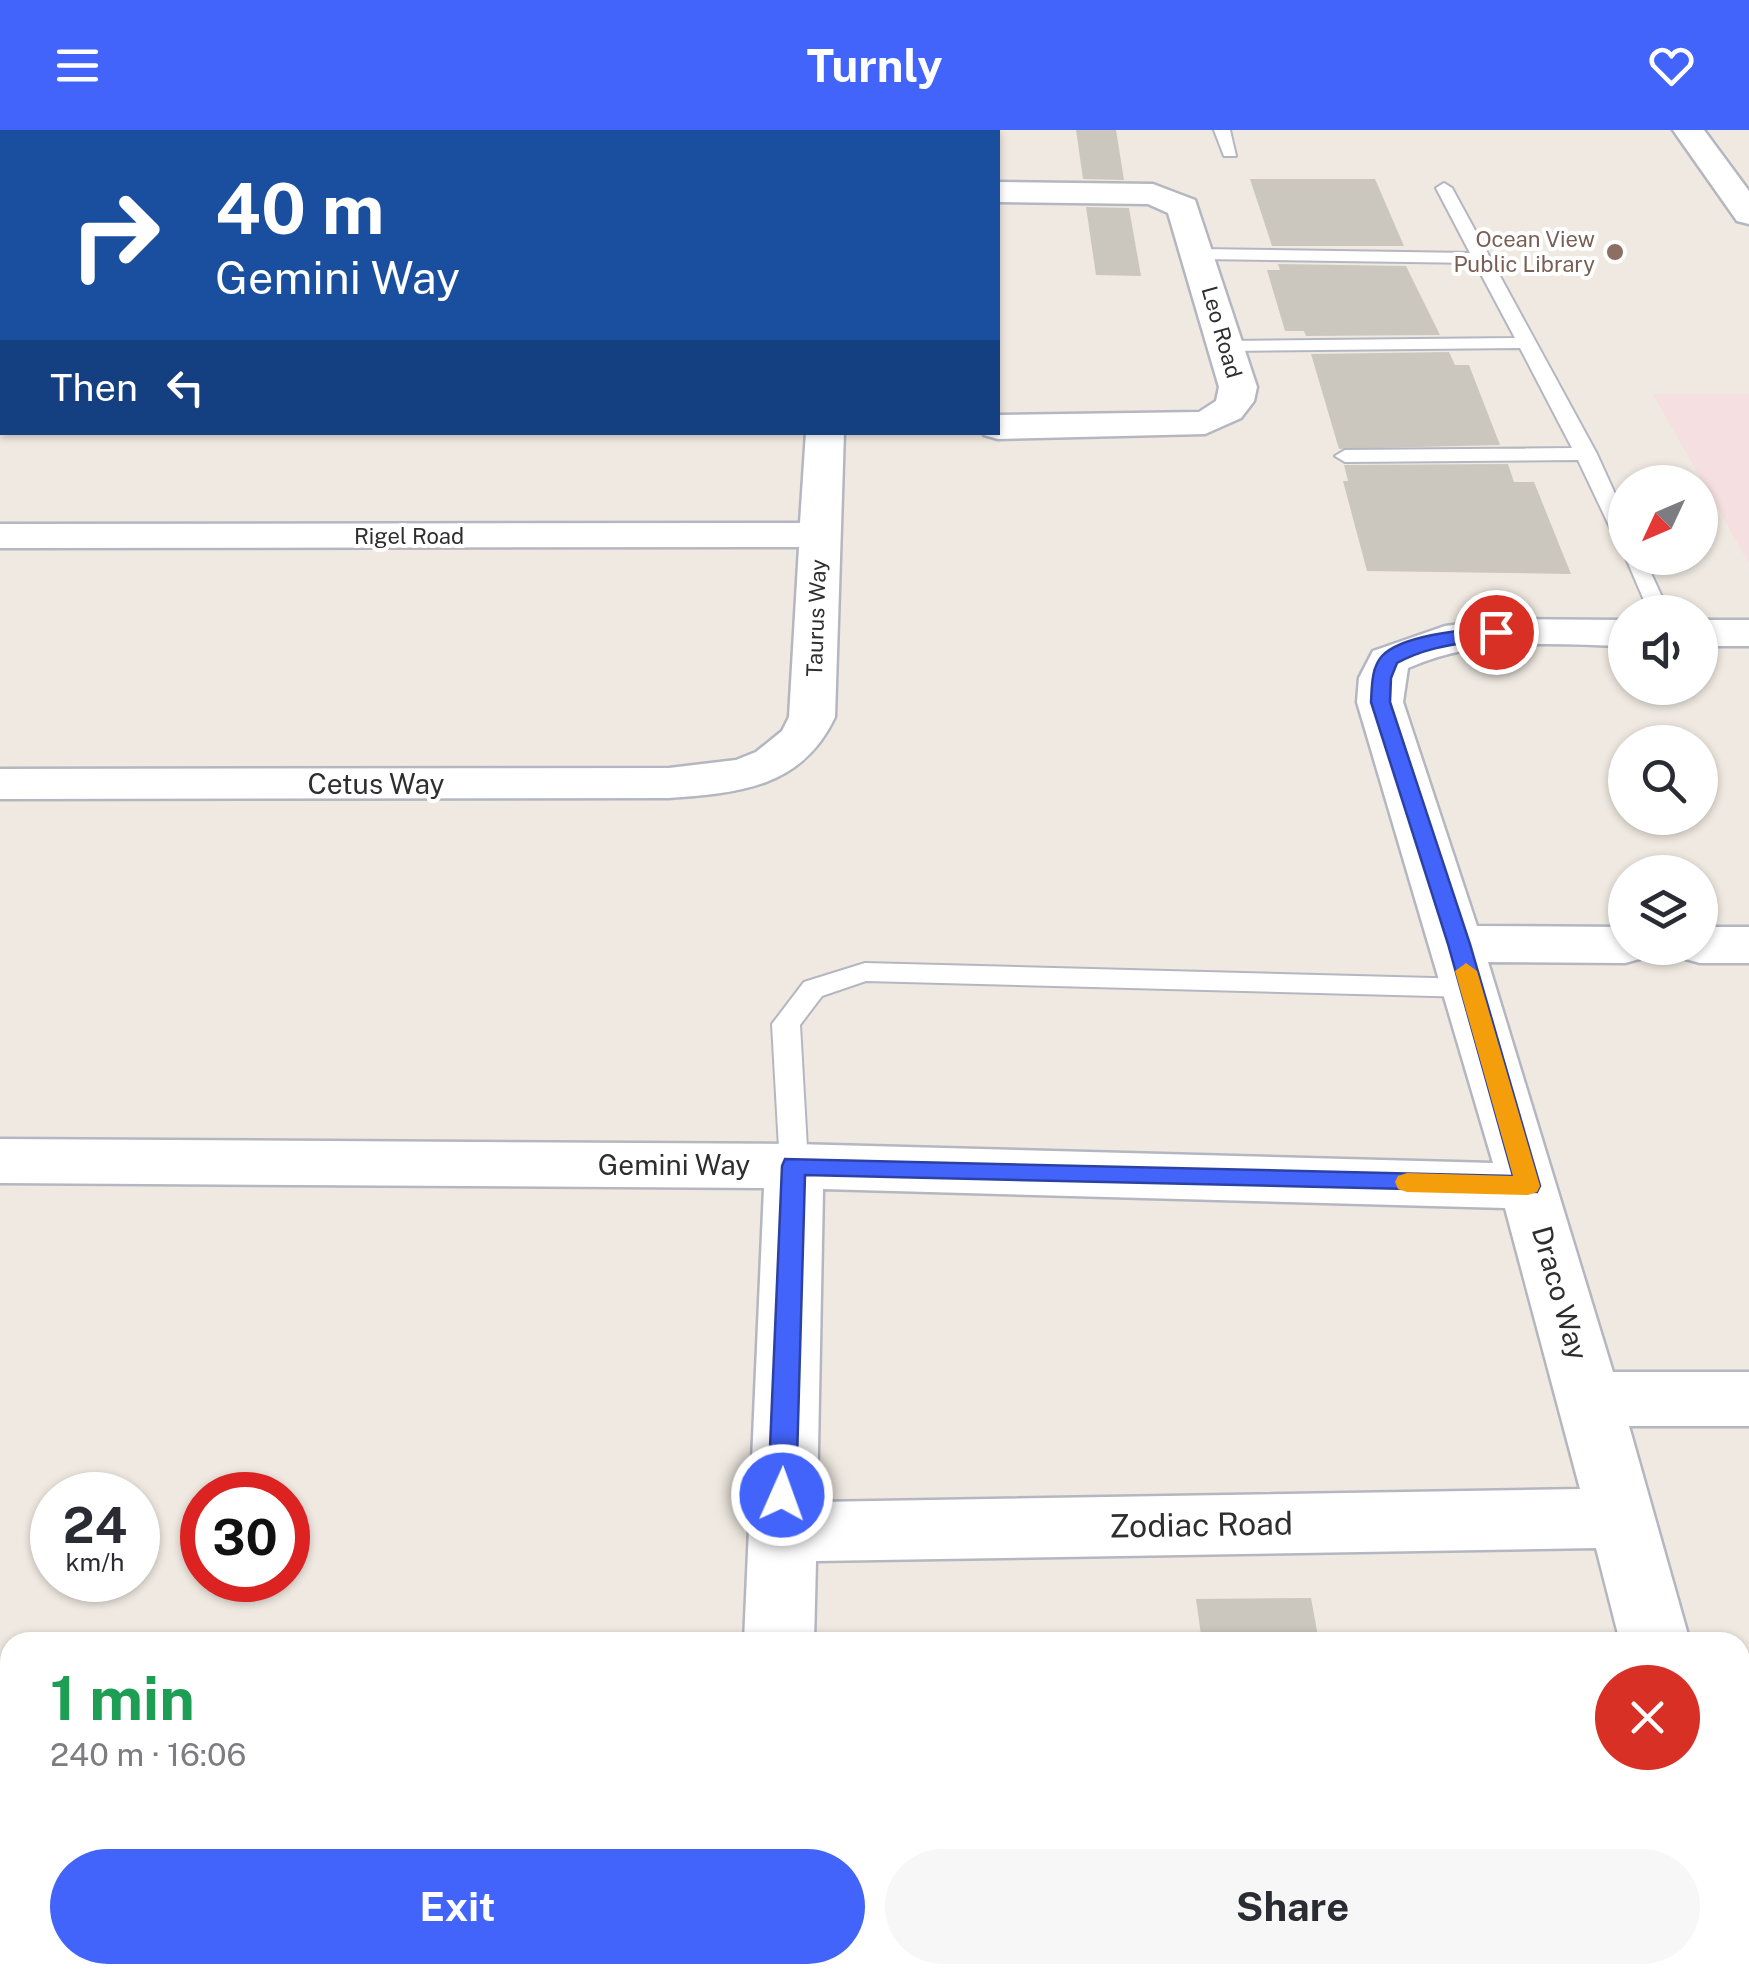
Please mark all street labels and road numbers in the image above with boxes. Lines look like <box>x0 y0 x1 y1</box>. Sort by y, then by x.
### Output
street label: Leo Road <box>1196 283 1248 381</box>
street label: Rigel Road <box>354 523 464 549</box>
street label: Taurus Way <box>801 559 831 677</box>
street label: Cetus Way <box>307 767 445 800</box>
street label: Gemini Way <box>598 1148 750 1181</box>
street label: Draco Way <box>1526 1222 1595 1364</box>
street label: Zodiac Road <box>1109 1504 1293 1545</box>

